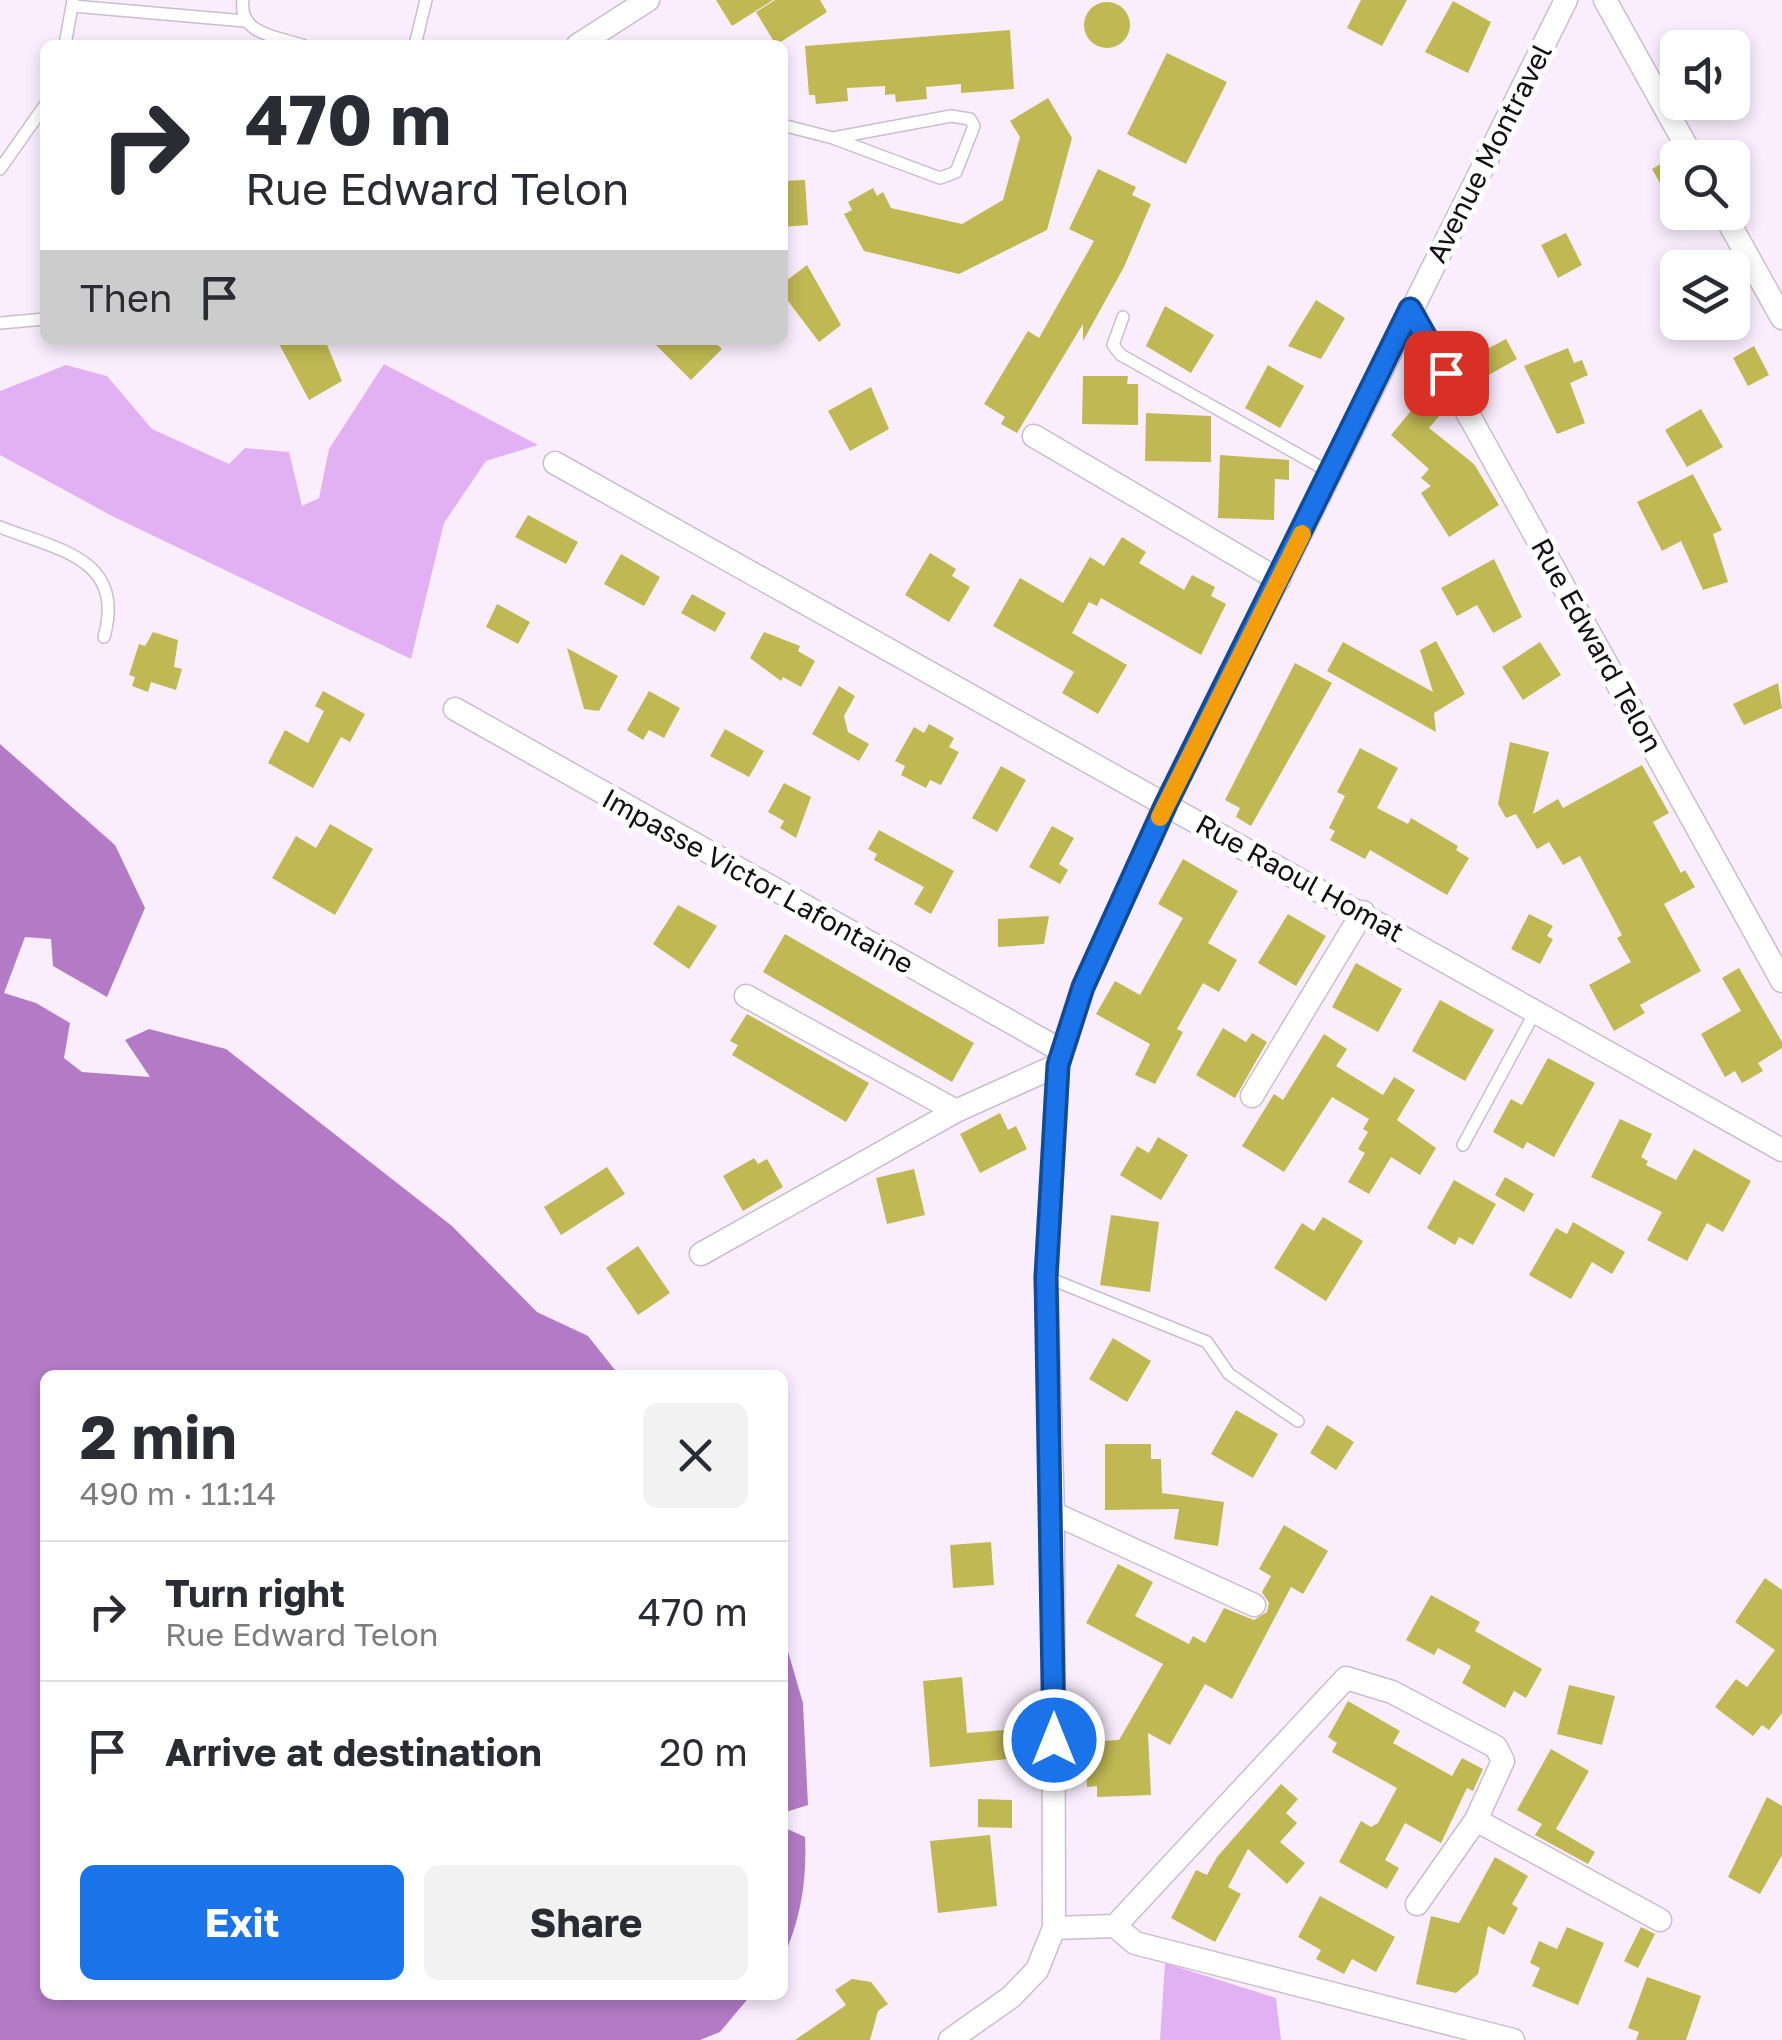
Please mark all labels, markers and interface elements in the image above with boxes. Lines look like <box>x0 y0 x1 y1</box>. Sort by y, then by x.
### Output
map controls <box>1660 30 1750 340</box>
button: sound <box>1660 30 1750 120</box>
street label: Avenue Montravel <box>1419 38 1558 268</box>
text: 470 m <box>245 76 451 160</box>
icon: right <box>80 80 210 210</box>
button: search <box>1660 140 1750 230</box>
text: Rue Edward Telon <box>245 161 630 215</box>
button: layers <box>1660 250 1750 340</box>
icon: arrive <box>192 270 247 325</box>
text: Then <box>80 275 172 320</box>
pin <box>1404 331 1489 416</box>
icon: arrive <box>1419 346 1474 401</box>
street label: Rue Edward Telon <box>1525 532 1670 757</box>
street label: Impasse Victor Lafontaine <box>597 781 920 980</box>
street label: Rue Raoul Homat <box>1191 807 1410 948</box>
text: 2 min <box>80 1400 237 1472</box>
button: close <box>643 1403 748 1508</box>
text: 490 m · 11:14 <box>80 1474 276 1512</box>
text: Turn right <box>165 1570 345 1615</box>
icon: right <box>80 1584 135 1639</box>
text: 470 m <box>638 1589 748 1634</box>
text: Rue Edward Telon <box>165 1615 438 1653</box>
position arrow <box>1002 1688 1106 1792</box>
icon: arrive <box>80 1724 135 1779</box>
text: Arrive at destination <box>165 1729 542 1774</box>
text: 20 m <box>659 1729 748 1774</box>
button: Exit <box>80 1865 404 1980</box>
button: Share <box>424 1865 748 1980</box>

